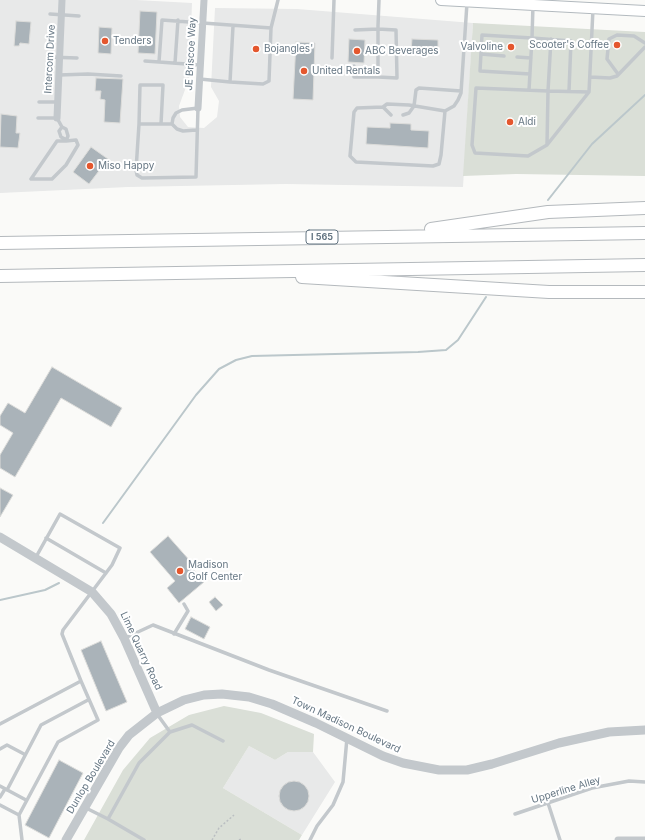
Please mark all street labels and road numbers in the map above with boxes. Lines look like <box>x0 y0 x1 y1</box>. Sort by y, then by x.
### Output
street label: JE Briscoe Way <box>183 17 199 91</box>
street label: Intercom Drive <box>42 24 58 94</box>
road number: I 565 <box>306 230 338 244</box>
street label: Lime Quarry Road <box>118 610 164 692</box>
street label: Town Madison Boulevard <box>290 694 402 756</box>
street label: Dunlop Boulevard <box>64 738 118 816</box>
street label: Upperline Alley <box>530 774 602 806</box>

